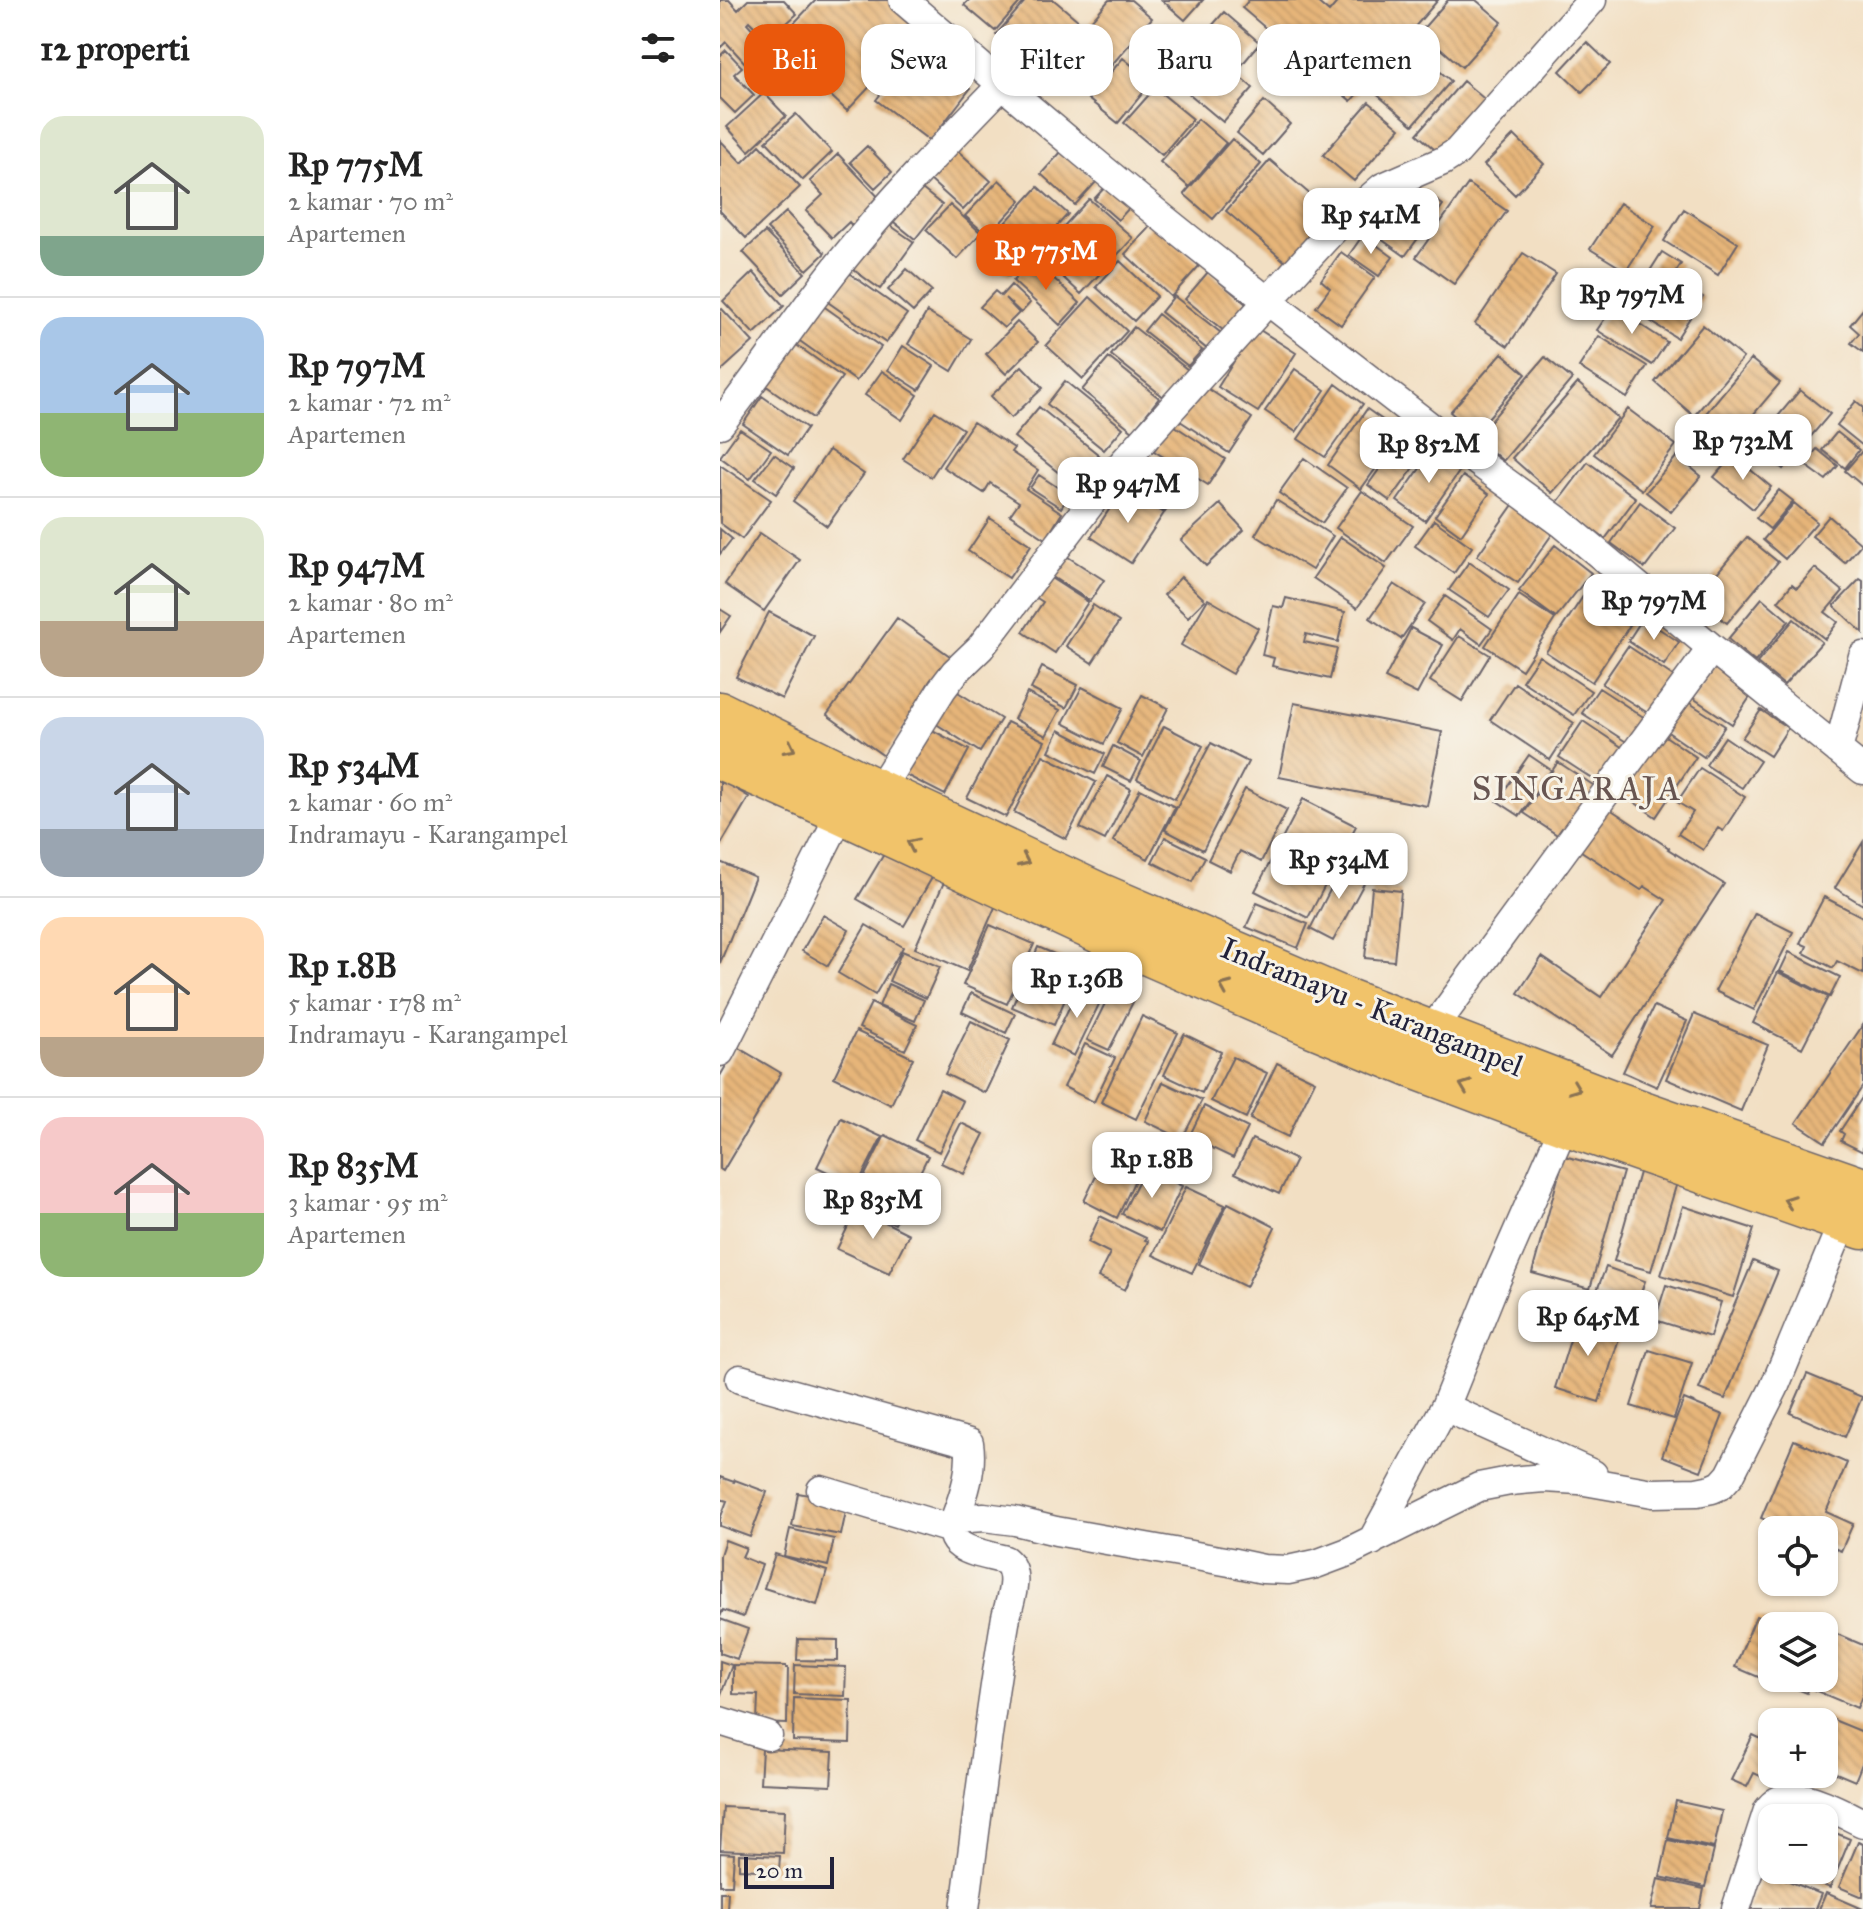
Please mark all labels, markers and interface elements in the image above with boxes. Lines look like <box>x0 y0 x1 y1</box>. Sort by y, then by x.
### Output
chip: Beli <box>744 24 845 96</box>
chip: Sewa <box>861 24 975 96</box>
chip: Filter <box>991 24 1113 96</box>
chip: Baru <box>1129 24 1241 96</box>
chip: Apartemen <box>1257 24 1440 96</box>
icon: filters <box>636 26 680 70</box>
text: 12 properti <box>40 28 190 69</box>
text: Rp 775M <box>288 144 423 185</box>
icon: home <box>104 148 200 244</box>
text: 2 kamar · 70 m² <box>288 185 453 217</box>
pin: Rp 541M <box>1297 188 1445 256</box>
text: Rp 541M <box>1321 198 1421 230</box>
text: Apartemen <box>288 217 406 249</box>
pin: Rp 775M <box>972 224 1120 292</box>
text: Rp 775M <box>994 234 1098 266</box>
pin: Rp 797M <box>1558 268 1706 336</box>
text: Rp 797M <box>1579 278 1685 310</box>
text: Rp 797M <box>288 345 426 386</box>
icon: home <box>104 349 200 445</box>
text: 2 kamar · 72 m² <box>288 386 451 418</box>
pin: Rp 732M <box>1669 414 1817 482</box>
pin: Rp 852M <box>1355 417 1503 485</box>
text: Apartemen <box>288 418 406 450</box>
text: Rp 732M <box>1693 424 1793 456</box>
text: Rp 852M <box>1378 427 1480 459</box>
pin: Rp 947M <box>1054 457 1202 525</box>
text: Rp 947M <box>1076 467 1180 499</box>
text: Rp 947M <box>288 545 425 586</box>
icon: home <box>104 549 200 645</box>
pin: Rp 797M <box>1580 574 1728 642</box>
text: Rp 797M <box>1601 584 1707 616</box>
text: 2 kamar · 80 m² <box>288 586 453 618</box>
text: Apartemen <box>288 618 406 650</box>
one-way arrow <box>782 739 796 755</box>
text: Rp 534M <box>288 745 420 786</box>
icon: home <box>104 749 200 845</box>
district label: SINGARAJA <box>1472 768 1682 810</box>
text: 2 kamar · 60 m² <box>288 786 452 818</box>
text: Indramayu - Karangampel <box>288 818 567 850</box>
pin: Rp 534M <box>1265 833 1413 901</box>
one-way arrow <box>906 838 920 854</box>
text: Rp 534M <box>1289 843 1389 875</box>
one-way arrow <box>1016 851 1031 867</box>
street label: Indramayu - Karangampel <box>1216 930 1529 1084</box>
text: Rp 1.8B <box>288 945 397 986</box>
icon: home <box>104 949 200 1045</box>
pin: Rp 1.36B <box>994 952 1160 1020</box>
text: Rp 1.36B <box>1030 962 1124 994</box>
one-way arrow <box>1219 980 1233 996</box>
text: 5 kamar · 178 m² <box>288 986 461 1018</box>
text: Indramayu - Karangampel <box>288 1018 567 1050</box>
one-way arrow <box>1567 1078 1581 1095</box>
one-way arrow <box>1459 1079 1473 1096</box>
pin: Rp 1.8B <box>1078 1132 1226 1200</box>
text: Rp 1.8B <box>1110 1142 1194 1174</box>
text: Rp 835M <box>288 1145 419 1186</box>
icon: home <box>104 1149 200 1245</box>
pin: Rp 835M <box>799 1173 947 1241</box>
text: Rp 835M <box>823 1183 923 1215</box>
text: 3 kamar · 95 m² <box>288 1186 448 1218</box>
one-way arrow <box>1783 1195 1797 1211</box>
text: Apartemen <box>288 1218 406 1250</box>
pin: Rp 645M <box>1514 1290 1662 1358</box>
text: Rp 645M <box>1536 1300 1640 1332</box>
map controls <box>1758 1516 1838 1884</box>
button: locate <box>1758 1516 1838 1596</box>
button: layers <box>1758 1612 1838 1692</box>
button: + <box>1758 1708 1838 1788</box>
button: − <box>1758 1804 1838 1884</box>
scale bar <box>744 1853 834 1889</box>
text: 20 m <box>756 1857 803 1884</box>

